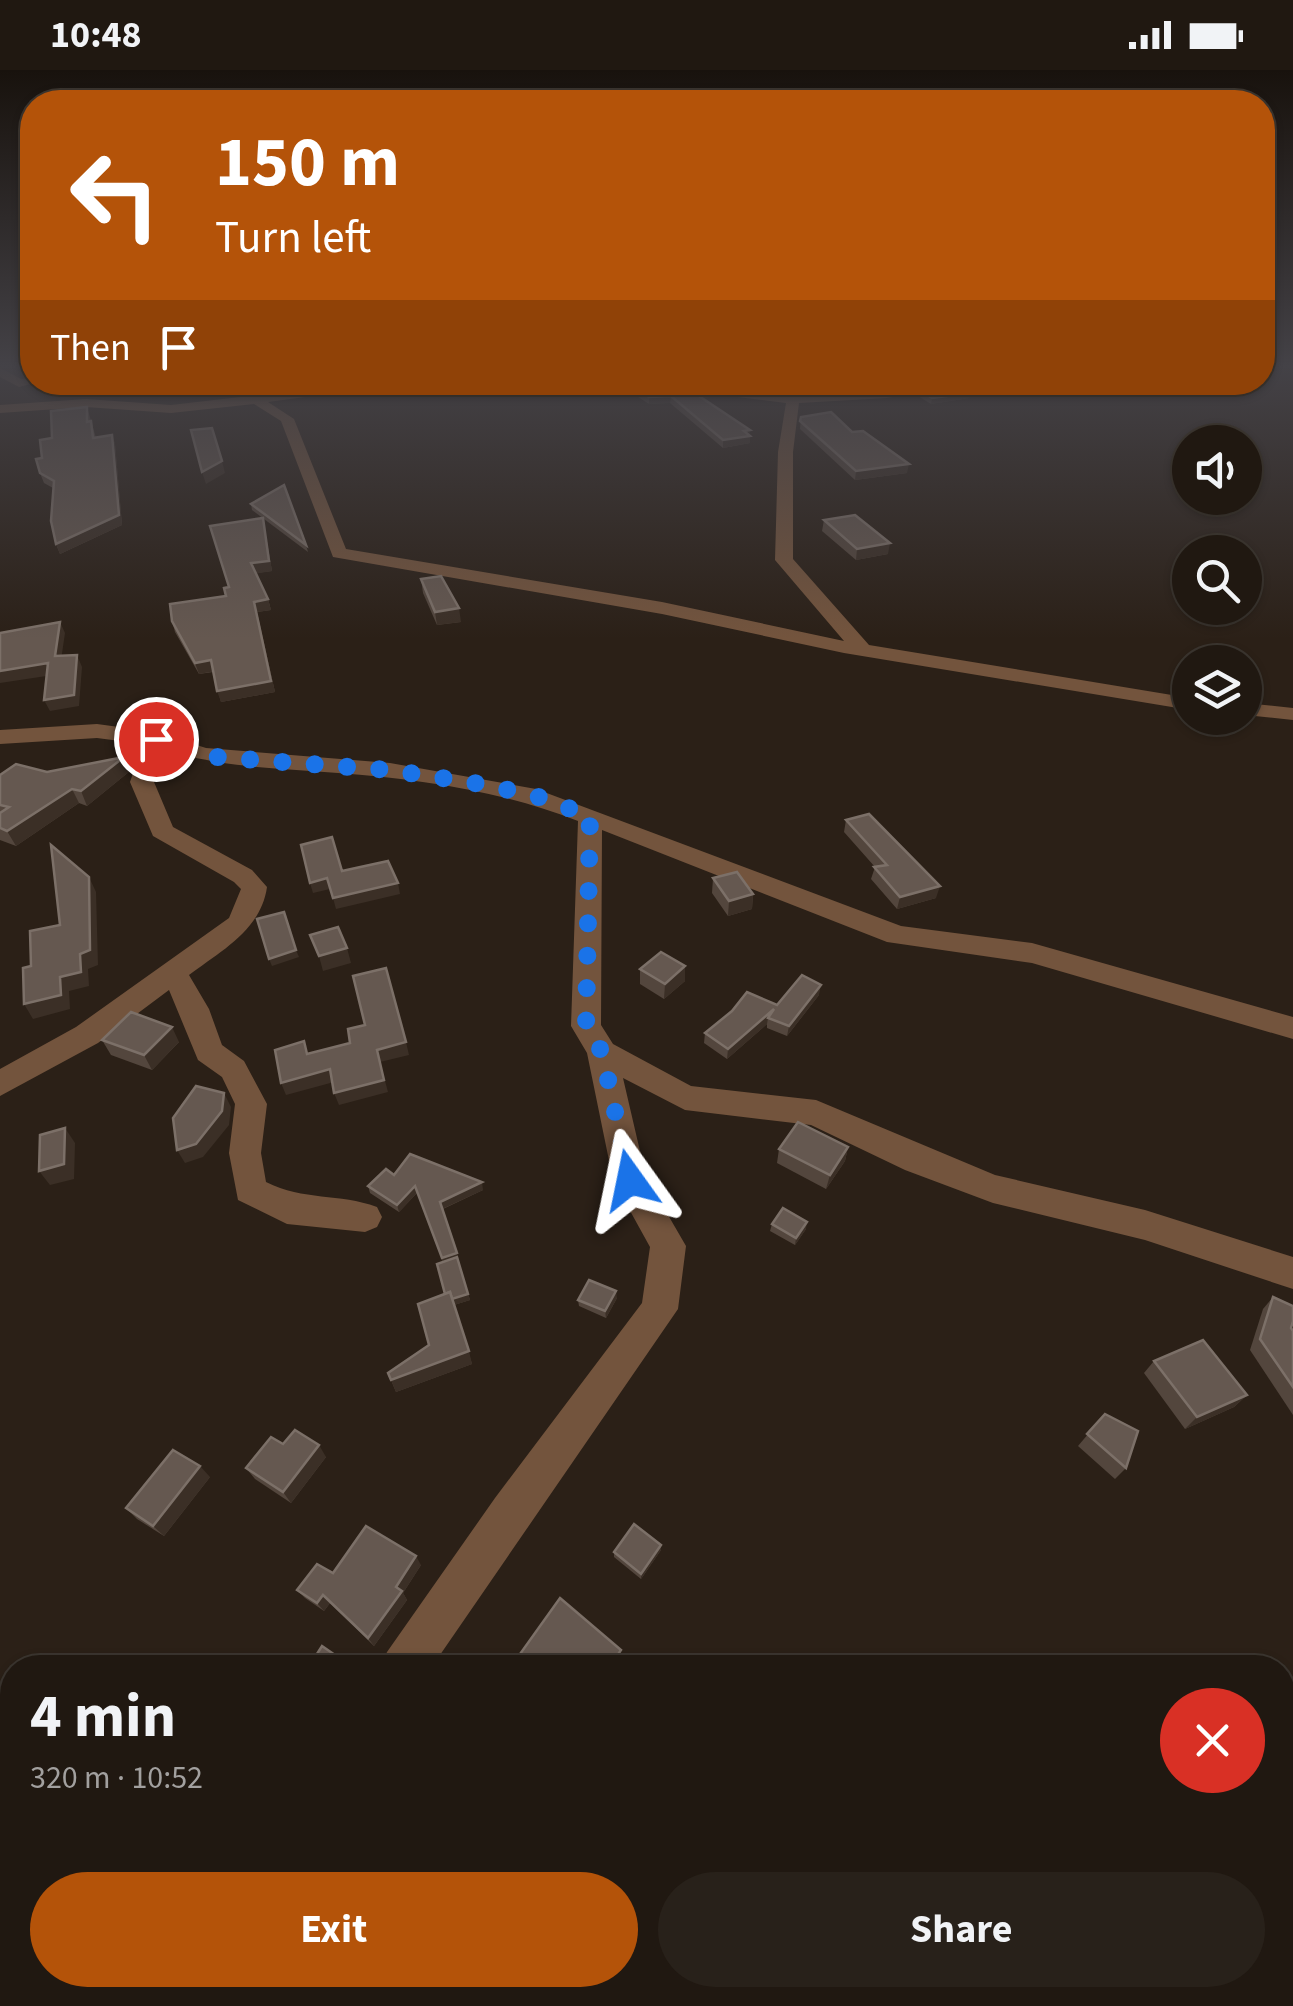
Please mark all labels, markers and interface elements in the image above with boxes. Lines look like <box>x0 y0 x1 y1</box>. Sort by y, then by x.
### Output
text: 10:48 <box>50 8 142 62</box>
text: 150 m <box>215 113 400 213</box>
icon: left <box>50 130 180 260</box>
text: Turn left <box>215 206 371 270</box>
icon: arrive <box>151 320 206 375</box>
text: Then <box>50 321 131 375</box>
map controls <box>1172 425 1262 735</box>
button: sound <box>1172 425 1262 515</box>
button: search <box>1172 535 1262 625</box>
button: layers <box>1172 645 1262 735</box>
pin <box>114 697 199 782</box>
icon: arrive <box>129 712 184 767</box>
position arrow <box>578 1128 682 1232</box>
text: 4 min <box>30 1675 176 1760</box>
button: close <box>1160 1688 1265 1793</box>
text: 320 m · 10:52 <box>30 1755 203 1801</box>
button: Exit <box>30 1872 638 1987</box>
button: Share <box>658 1872 1265 1987</box>

